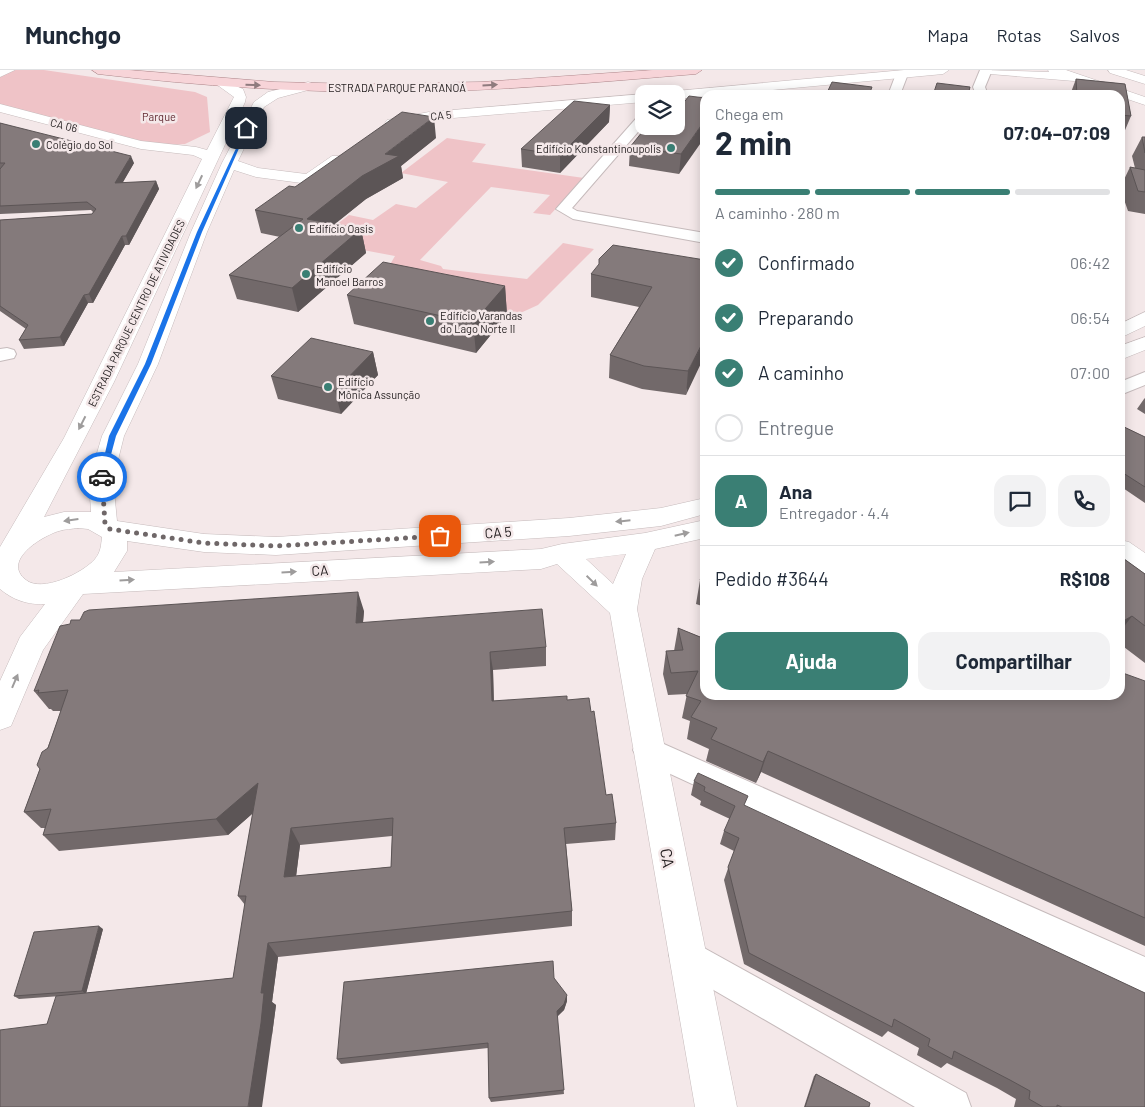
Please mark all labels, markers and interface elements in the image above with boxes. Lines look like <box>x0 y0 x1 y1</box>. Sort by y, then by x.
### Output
text: Munchgo <box>25 20 121 49</box>
text: Mapa <box>927 24 968 46</box>
text: Rotas <box>996 24 1041 46</box>
text: Salvos <box>1069 24 1120 46</box>
one-way arrow <box>246 81 262 89</box>
street label: ESTRADA PARQUE PARANOÁ <box>328 81 466 94</box>
one-way arrow <box>482 81 498 89</box>
map controls <box>635 85 685 135</box>
button: layers <box>635 85 685 135</box>
text: Chega em <box>715 104 783 123</box>
pin <box>225 107 267 149</box>
street label: CA 5 <box>430 108 452 122</box>
park label: Parque <box>142 110 176 123</box>
icon: home <box>232 114 260 142</box>
street label: CA 06 <box>49 115 79 135</box>
text: 07:04–07:09 <box>1003 121 1110 144</box>
text: 2 min <box>715 123 792 161</box>
marker: Colégio do Sol <box>30 138 42 150</box>
place label: Colégio do Sol <box>46 138 113 151</box>
place label: Edifício Konstantinoupolis <box>536 142 661 155</box>
marker: Edifício Konstantinoupolis <box>665 142 677 154</box>
one-way arrow <box>194 175 202 189</box>
text: A caminho · 280 m <box>715 203 840 222</box>
street label: ESTRADA PARQUE CENTRO DE ATIVIDADES <box>85 217 187 409</box>
marker: Edifício Oasis <box>293 222 305 234</box>
place label: Edifício Oasis <box>309 222 373 235</box>
icon: check <box>715 249 743 277</box>
text: Confirmado <box>758 251 855 274</box>
text: 06:42 <box>1070 253 1110 272</box>
place label: Edifício Manoel Barros <box>316 262 384 288</box>
marker: Edifício Manoel Barros <box>300 268 312 280</box>
icon: check <box>715 304 743 332</box>
text: Preparando <box>758 306 854 329</box>
text: 06:54 <box>1070 308 1110 327</box>
place label: Edifício Varandas do Lago Norte II <box>440 309 522 335</box>
marker: Edifício Varandas do Lago Norte II <box>424 315 436 327</box>
icon: check <box>715 359 743 387</box>
text: A caminho <box>758 361 844 384</box>
text: 07:00 <box>1070 363 1110 382</box>
place label: Edifício Mônica Assunção <box>338 375 420 401</box>
marker: Edifício Mônica Assunção <box>322 381 334 393</box>
one-way arrow <box>78 416 86 430</box>
text: Entregue <box>758 416 834 439</box>
courier <box>77 452 127 502</box>
icon: car <box>88 463 116 491</box>
button: chat <box>994 475 1046 527</box>
button: phone <box>1058 475 1110 527</box>
text: Ana <box>779 480 812 503</box>
text: A <box>735 489 747 512</box>
text: Entregador · 4.4 <box>779 503 889 522</box>
pin <box>419 515 461 557</box>
one-way arrow <box>62 516 78 524</box>
one-way arrow <box>614 517 630 525</box>
icon: bag <box>426 522 454 550</box>
street label: CA 5 <box>484 523 512 541</box>
one-way arrow <box>674 530 689 538</box>
one-way arrow <box>479 557 495 565</box>
street label: CA <box>311 561 329 579</box>
one-way arrow <box>282 567 298 575</box>
text: Pedido #3644 <box>715 567 829 590</box>
text: R$108 <box>1060 567 1110 590</box>
one-way arrow <box>586 575 598 587</box>
one-way arrow <box>119 576 135 584</box>
button: Ajuda <box>715 632 908 690</box>
button: Compartilhar <box>918 632 1110 690</box>
one-way arrow <box>12 674 20 688</box>
street label: CA <box>657 847 679 869</box>

